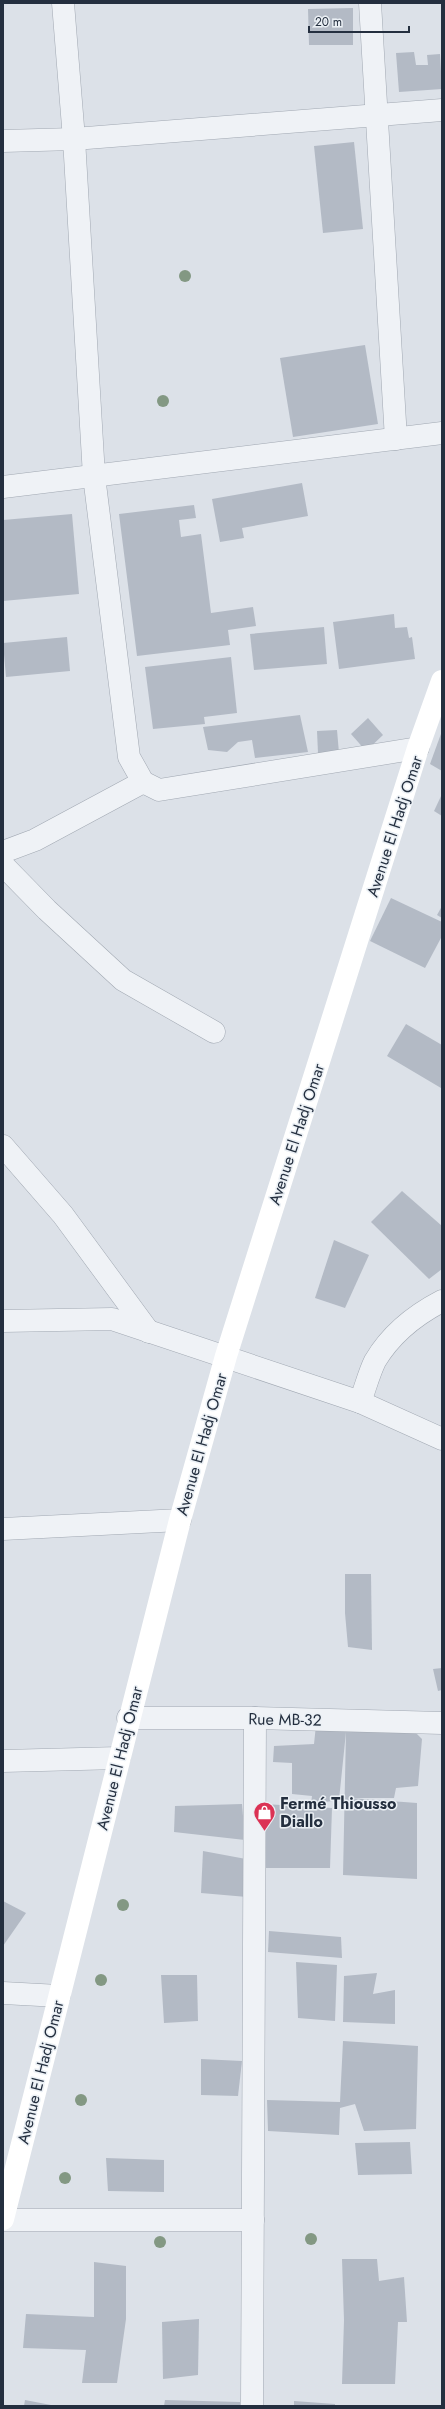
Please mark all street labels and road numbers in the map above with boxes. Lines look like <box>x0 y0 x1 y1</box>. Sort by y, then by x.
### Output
street label: Avenue El Hadj Omar <box>361 752 428 900</box>
street label: Avenue El Hadj Omar <box>263 1060 330 1208</box>
street label: Avenue El Hadj Omar <box>170 1370 233 1518</box>
street label: Avenue El Hadj Omar <box>91 1683 149 1832</box>
street label: Rue MB-32 <box>248 1707 322 1732</box>
street label: Avenue El Hadj Omar <box>12 1997 70 2146</box>

